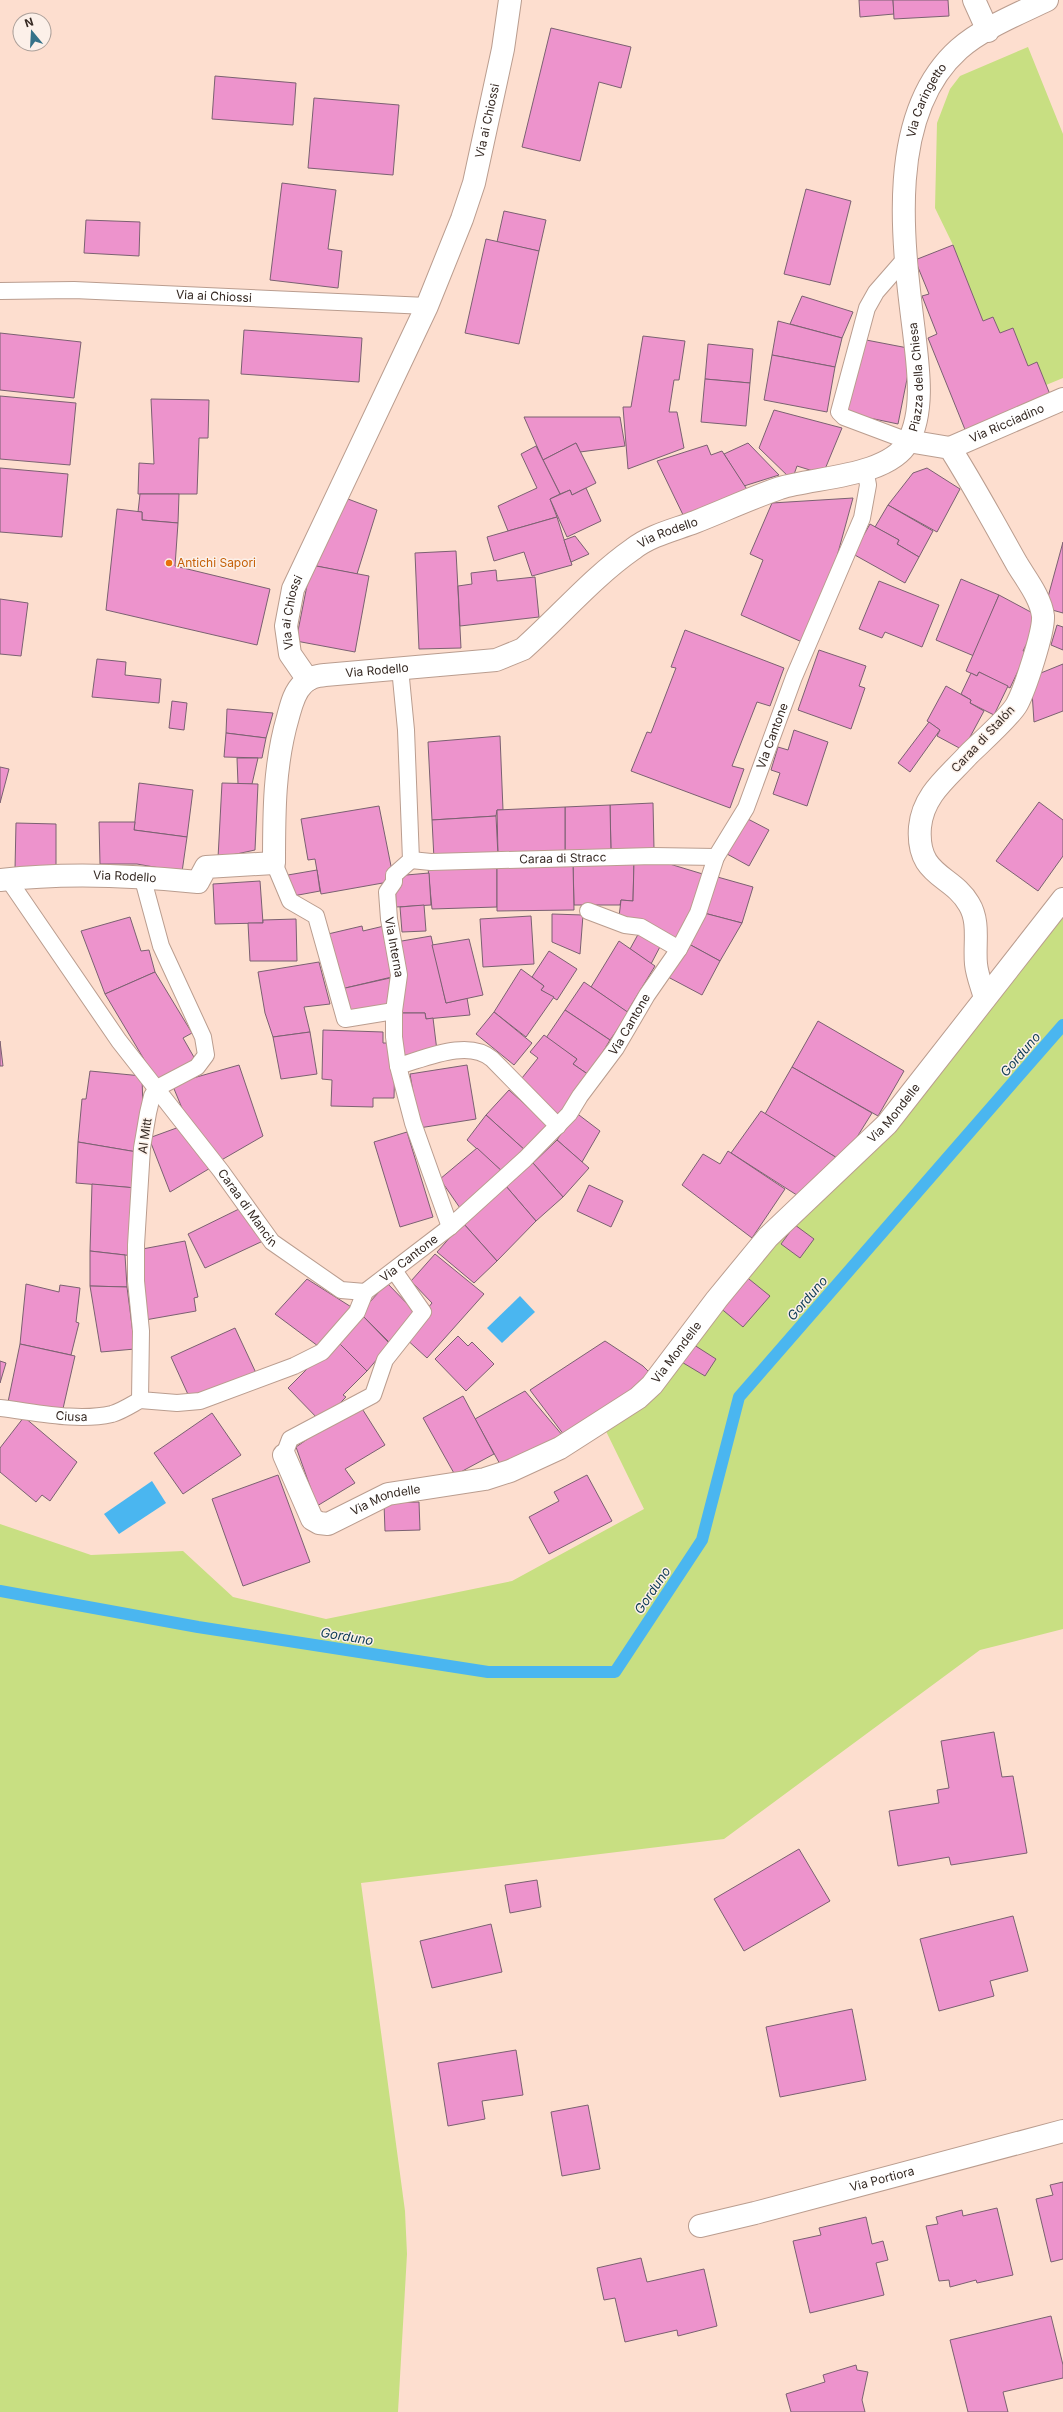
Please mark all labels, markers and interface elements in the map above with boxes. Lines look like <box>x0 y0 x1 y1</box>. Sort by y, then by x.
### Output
north arrow <box>12 12 52 52</box>
text: N <box>23 15 35 30</box>
street label: Via Caringetto <box>903 60 949 139</box>
street label: Via ai Chiossi <box>472 82 502 159</box>
street label: Via ai Chiossi <box>176 287 252 305</box>
street label: Piazza della Chiesa <box>905 322 926 433</box>
street label: Via Ricciadino <box>967 400 1046 446</box>
street label: Via Rodello <box>635 514 700 551</box>
place label: Antichi Sapori <box>177 555 256 570</box>
marker: Antichi Sapori <box>164 558 174 568</box>
street label: Via ai Chiossi <box>278 572 306 651</box>
street label: Via Rodello <box>345 660 409 680</box>
street label: Via Cantone <box>753 701 791 771</box>
street label: Caraa di Stalón <box>948 702 1017 775</box>
street label: Caraa di Stracc <box>519 849 607 867</box>
street label: Via Rodello <box>93 867 157 885</box>
street label: Via Interna <box>382 916 407 978</box>
street label: Via Cantone <box>605 991 653 1058</box>
water label: Gorduno <box>996 1028 1044 1079</box>
street label: Via Mondelle <box>864 1080 923 1146</box>
street label: Al Mitt <box>135 1117 154 1155</box>
street label: Caraa di Mancin <box>215 1166 280 1250</box>
street label: Via Cantone <box>377 1231 441 1285</box>
water label: Gorduno <box>783 1272 831 1323</box>
street label: Via Mondelle <box>648 1318 704 1386</box>
street label: Ciusa <box>55 1408 87 1424</box>
street label: Via Mondelle <box>348 1481 421 1519</box>
water label: Gorduno <box>630 1563 674 1617</box>
water label: Gorduno <box>319 1624 375 1648</box>
street label: Via Portiora <box>848 2163 916 2194</box>

